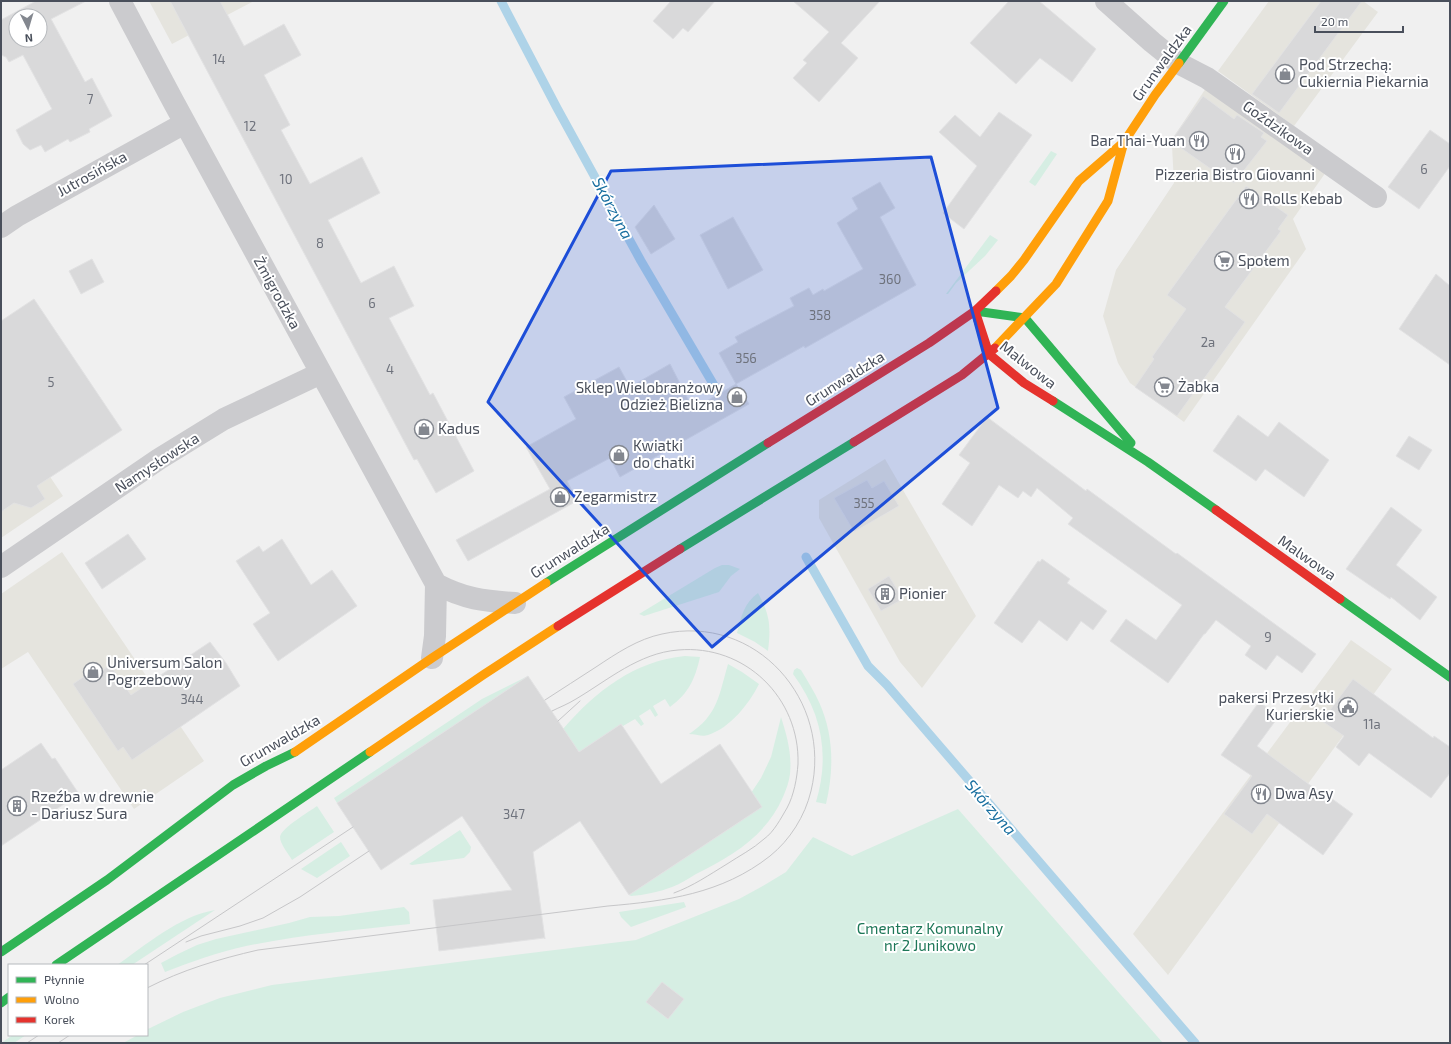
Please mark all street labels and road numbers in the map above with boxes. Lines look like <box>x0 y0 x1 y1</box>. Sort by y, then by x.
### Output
street label: Grunwaldzka <box>1128 21 1195 104</box>
street label: Goździkowa <box>1240 96 1317 158</box>
street label: Jutrosińska <box>53 147 130 200</box>
street label: Żmigrodzka <box>251 253 305 332</box>
street label: Malwowa <box>997 337 1061 392</box>
street label: Grunwaldzka <box>802 347 887 410</box>
street label: Namysłowska <box>111 428 202 496</box>
street label: Grunwaldzka <box>527 519 612 582</box>
street label: Malwowa <box>1275 531 1340 584</box>
street label: Grunwaldzka <box>236 710 323 770</box>

